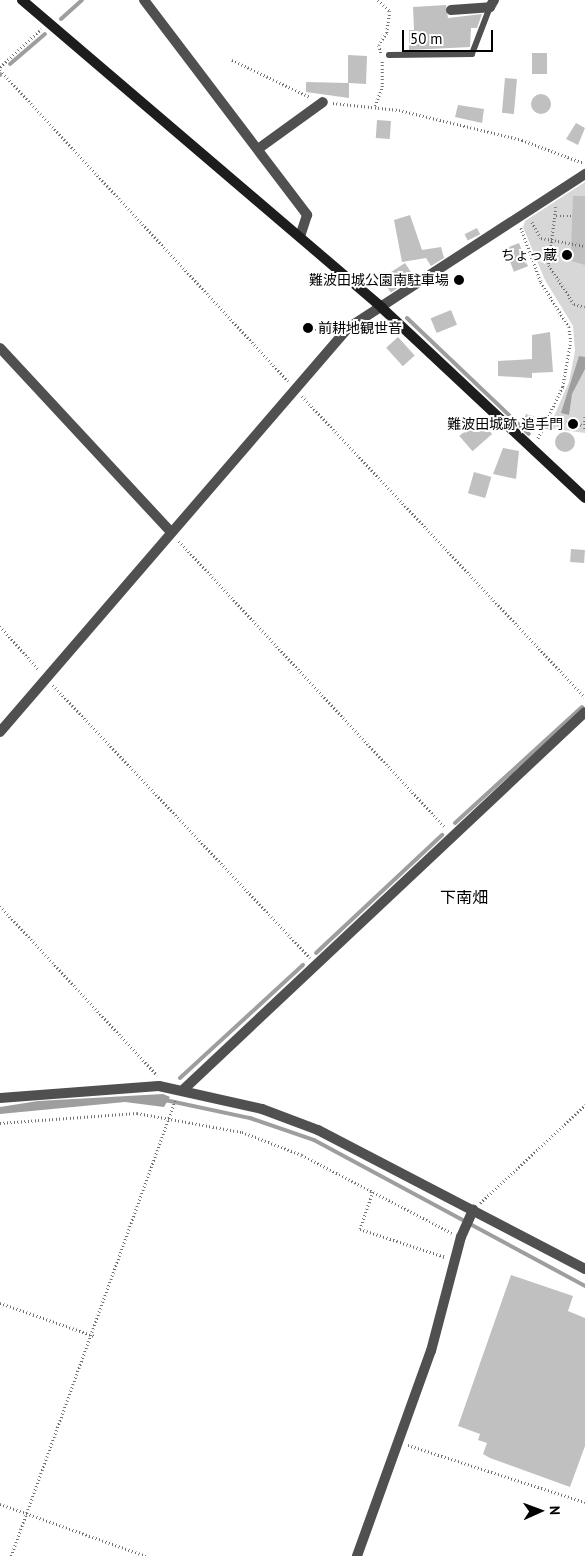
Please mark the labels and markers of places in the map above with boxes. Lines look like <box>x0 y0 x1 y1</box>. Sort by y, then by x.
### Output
place label: ちょっ蔵 <box>501 247 557 263</box>
marker: ちょっ蔵 <box>561 249 573 261</box>
place label: 難波田城公園南駐車場 <box>309 272 449 288</box>
marker: 難波田城公園南駐車場 <box>453 274 465 286</box>
place label: 前耕地観世音 <box>318 320 402 336</box>
marker: 前耕地観世音 <box>302 322 314 334</box>
place label: 難波田城跡 追手門 <box>447 416 563 432</box>
marker: 難波田城跡 追手門 <box>567 418 579 430</box>

